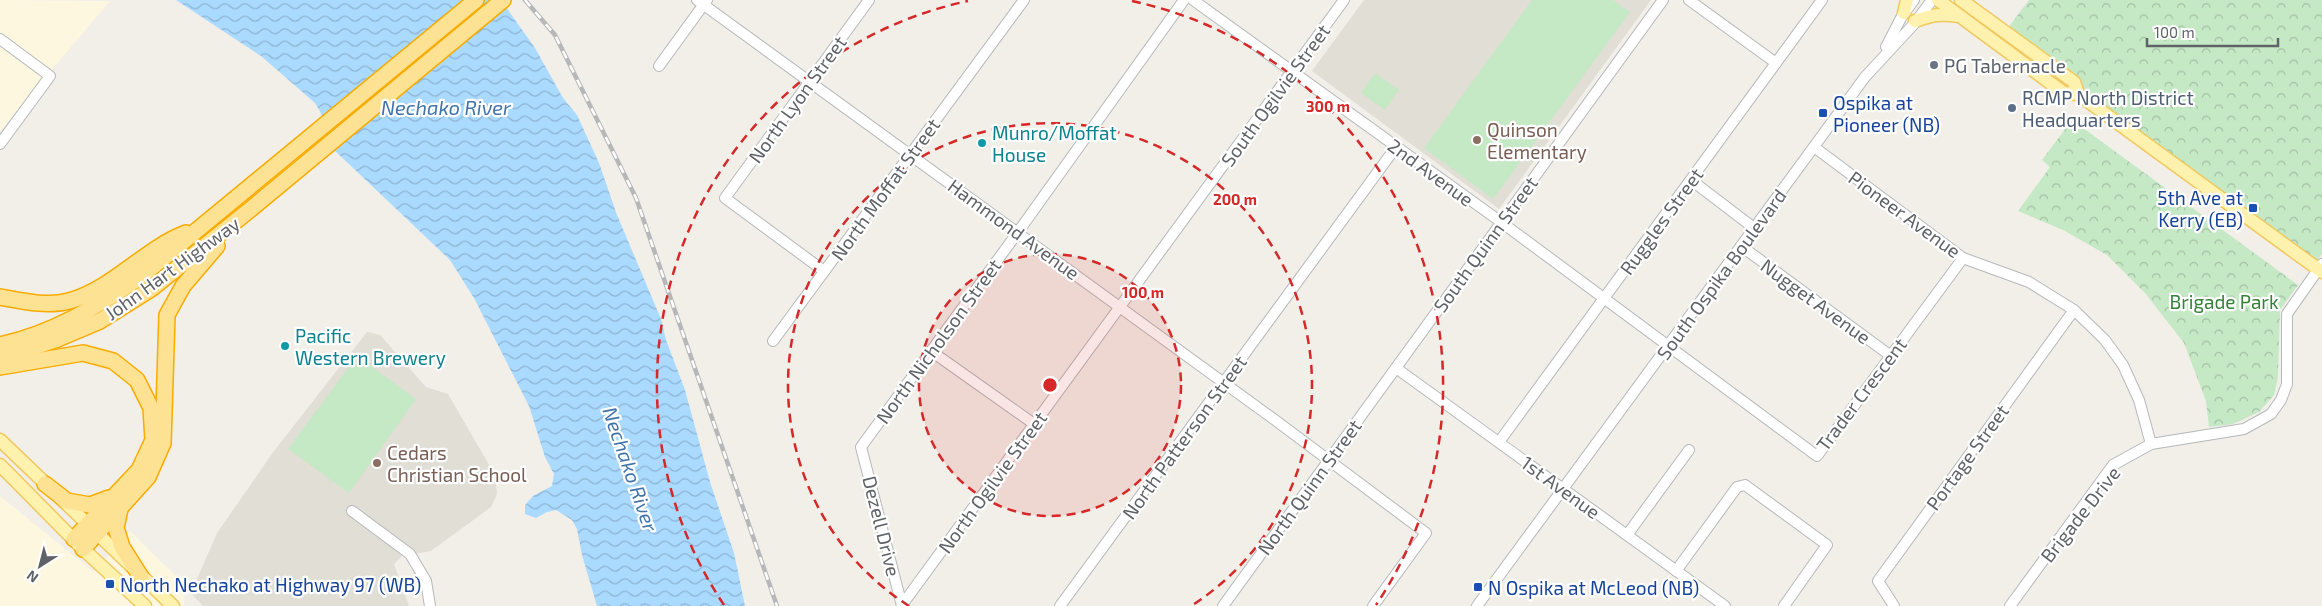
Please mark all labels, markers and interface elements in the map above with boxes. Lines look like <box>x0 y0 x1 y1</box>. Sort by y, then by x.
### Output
scale bar <box>2147 15 2278 47</box>
street label: South Ogilvie Street <box>1216 19 1334 171</box>
text: 100 m <box>2154 23 2195 41</box>
street label: North Lyon Street <box>743 31 851 167</box>
place label: PG Tabernacle <box>1944 54 2066 77</box>
marker: PG Tabernacle <box>1928 59 1940 71</box>
place label: RCMP North District Headquarters <box>2022 86 2194 131</box>
place label: Ospika at Pioneer (NB) <box>1833 91 1940 136</box>
water label: Nechako River <box>381 95 512 119</box>
text: 300 m <box>1306 97 1350 115</box>
marker: RCMP North District Headquarters <box>2006 102 2018 114</box>
marker: Ospika at Pioneer (NB) <box>1817 107 1829 119</box>
street label: North Moffat Street <box>826 113 944 265</box>
place label: Quinson Elementary <box>1487 118 1587 163</box>
place label: Munro/Moffat House <box>992 121 1117 166</box>
street label: 2nd Avenue <box>1384 133 1478 211</box>
marker: Quinson Elementary <box>1471 134 1483 146</box>
marker: Munro/Moffat House <box>976 137 988 149</box>
street label: Ruggles Street <box>1615 163 1707 279</box>
street label: Pioneer Avenue <box>1845 166 1965 262</box>
street label: South Quinn Street <box>1428 172 1542 316</box>
street label: Hammond Avenue <box>944 174 1084 284</box>
street label: South Ospika Boulevard <box>1651 184 1791 364</box>
place label: 5th Ave at Kerry (EB) <box>2157 186 2243 231</box>
text: 200 m <box>1213 190 1257 208</box>
marker: 5th Ave at Kerry (EB) <box>2247 202 2259 214</box>
street label: John Hart Highway <box>100 211 244 325</box>
street label: Nugget Avenue <box>1757 253 1875 349</box>
street label: North Nicholson Street <box>871 254 1005 428</box>
text: 100 m <box>1122 283 1164 301</box>
park label: Brigade Park <box>2169 290 2279 313</box>
place label: Pacific Western Brewery <box>295 324 446 369</box>
street label: Trader Crescent <box>1811 333 1911 455</box>
marker: Pacific Western Brewery <box>279 340 291 352</box>
street label: North Patterson Street <box>1117 351 1251 523</box>
centre of rings <box>1041 376 1059 394</box>
street label: Portage Street <box>1921 400 2013 514</box>
water label: Nechako River <box>598 404 664 535</box>
street label: North Ogilvie Street <box>933 407 1051 557</box>
street label: North Quinn Street <box>1252 415 1366 559</box>
place label: Cedars Christian School <box>387 441 527 486</box>
street label: 1st Avenue <box>1517 451 1605 523</box>
marker: Cedars Christian School <box>371 457 383 469</box>
street label: Brigade Drive <box>2035 461 2125 567</box>
street label: Dezell Drive <box>858 473 906 579</box>
north arrow <box>15 541 65 591</box>
text: N <box>23 567 41 587</box>
place label: North Nechako at Highway 97 (WB) <box>120 573 421 596</box>
place label: N Ospika at McLeod (NB) <box>1488 576 1699 599</box>
marker: North Nechako at Highway 97 (WB) <box>104 578 116 590</box>
marker: N Ospika at McLeod (NB) <box>1472 581 1484 593</box>

